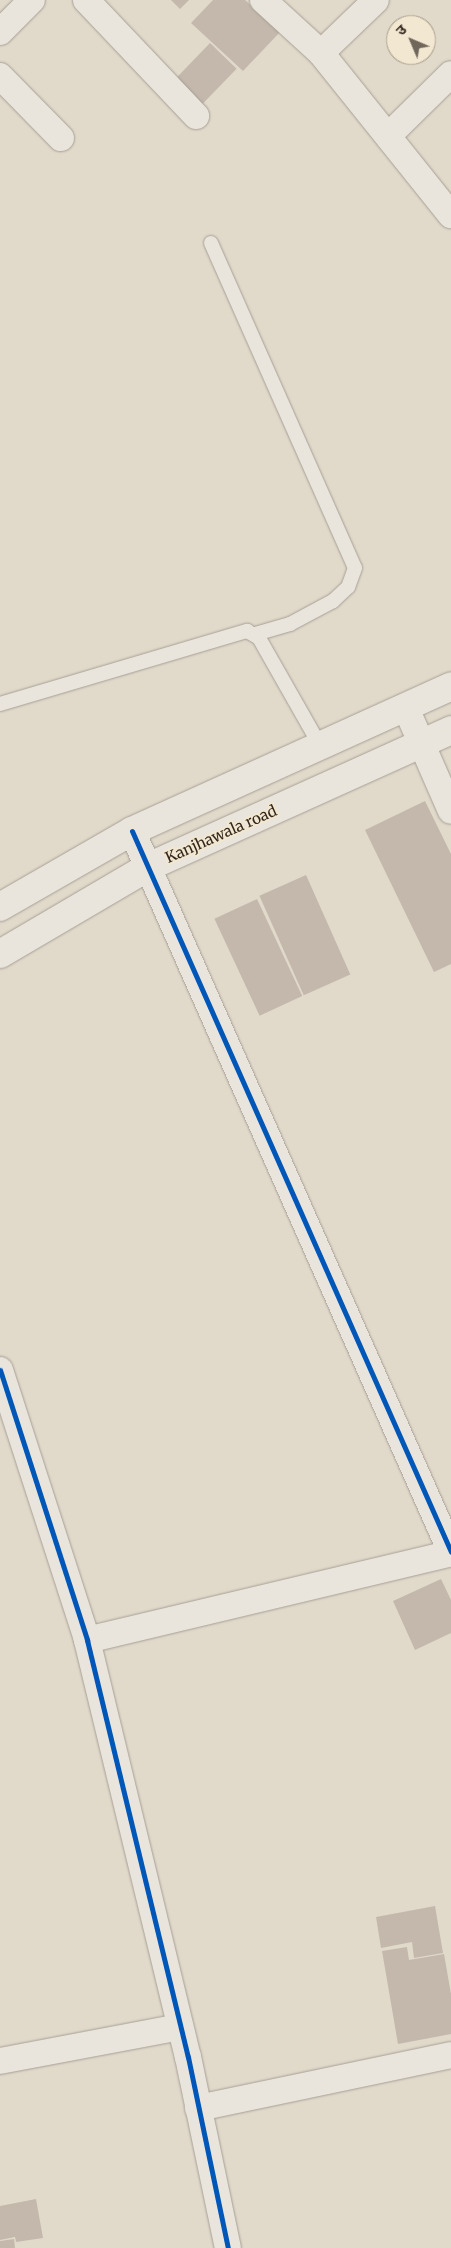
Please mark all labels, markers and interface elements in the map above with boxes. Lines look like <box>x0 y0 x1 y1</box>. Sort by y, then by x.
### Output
north arrow <box>386 15 436 65</box>
text: उ <box>392 21 410 39</box>
street label: Kanjhawala road <box>163 801 279 867</box>

